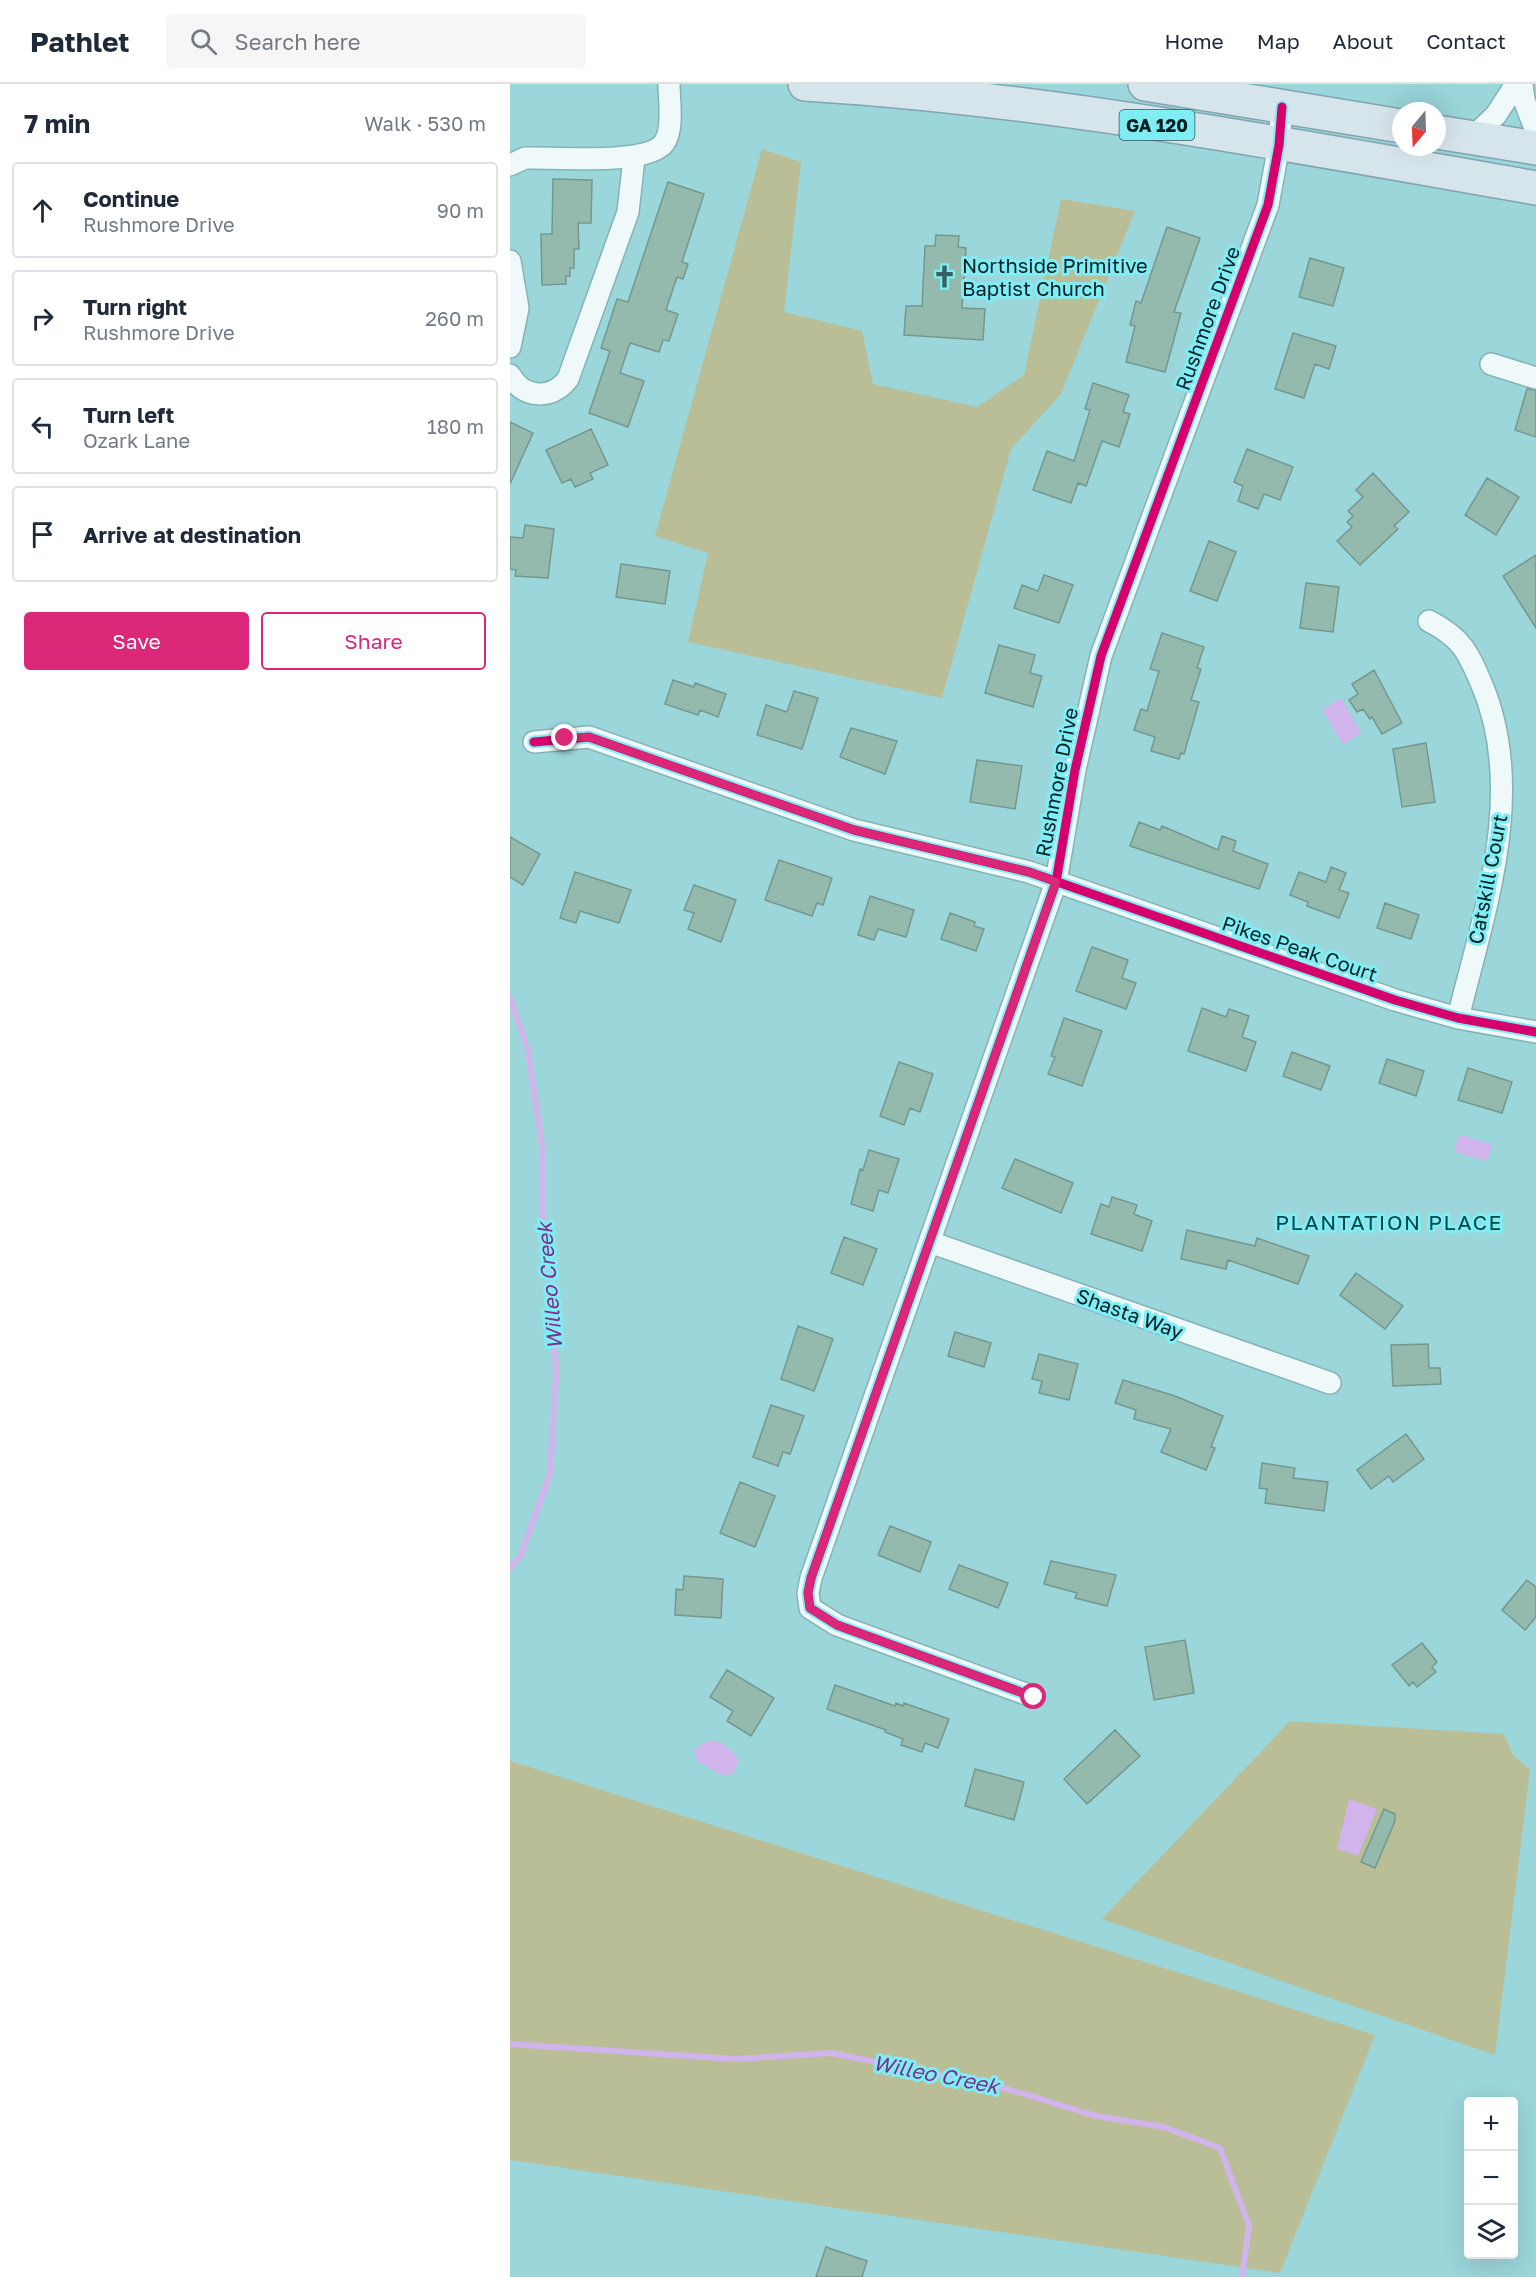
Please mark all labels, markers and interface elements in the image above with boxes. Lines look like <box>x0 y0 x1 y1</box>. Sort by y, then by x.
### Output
search box <box>166 14 586 68</box>
text: Pathlet <box>30 25 130 58</box>
icon: search <box>187 25 220 58</box>
text: Search here <box>235 28 361 55</box>
text: Home <box>1164 28 1224 54</box>
text: Map <box>1257 28 1300 54</box>
text: About <box>1333 28 1393 54</box>
text: Contact <box>1426 28 1506 54</box>
north arrow <box>1392 102 1446 156</box>
text: 7 min <box>24 108 90 139</box>
road number: GA 120 <box>1120 110 1194 140</box>
text: Walk · 530 m <box>364 111 486 135</box>
text: Continue <box>83 185 179 212</box>
icon: ahead <box>26 194 59 227</box>
text: 90 m <box>437 198 484 222</box>
text: Rushmore Drive <box>83 212 235 236</box>
street label: Rushmore Drive <box>1170 243 1244 393</box>
place label: Northside Primitive Baptist Church <box>962 253 1148 300</box>
church icon: Northside Primitive Baptist Church <box>931 264 957 290</box>
text: Turn right <box>83 293 187 320</box>
icon: right <box>26 302 59 335</box>
text: 260 m <box>425 306 484 330</box>
text: Rushmore Drive <box>83 320 235 344</box>
text: Turn left <box>83 401 174 428</box>
icon: left <box>26 410 59 443</box>
text: 180 m <box>427 414 484 438</box>
text: Ozark Lane <box>83 428 190 452</box>
icon: arrive <box>26 518 59 551</box>
text: Arrive at destination <box>83 521 301 548</box>
button: Save <box>24 612 249 670</box>
button: Share <box>261 612 486 670</box>
street label: Rushmore Drive <box>1030 705 1082 859</box>
route end <box>551 724 577 750</box>
street label: Catskill Court <box>1463 812 1511 946</box>
street label: Pikes Peak Court <box>1219 910 1381 986</box>
district label: PLANTATION PLACE <box>1275 1209 1503 1235</box>
water label: Willeo Creek <box>530 1219 568 1351</box>
street label: Shasta Way <box>1073 1283 1187 1343</box>
route start <box>1020 1683 1046 1709</box>
water label: Willeo Creek <box>871 2049 1003 2099</box>
map controls <box>1464 2097 1518 2259</box>
button: + <box>1464 2097 1518 2151</box>
button: − <box>1464 2151 1518 2205</box>
button: layers <box>1464 2205 1518 2259</box>

